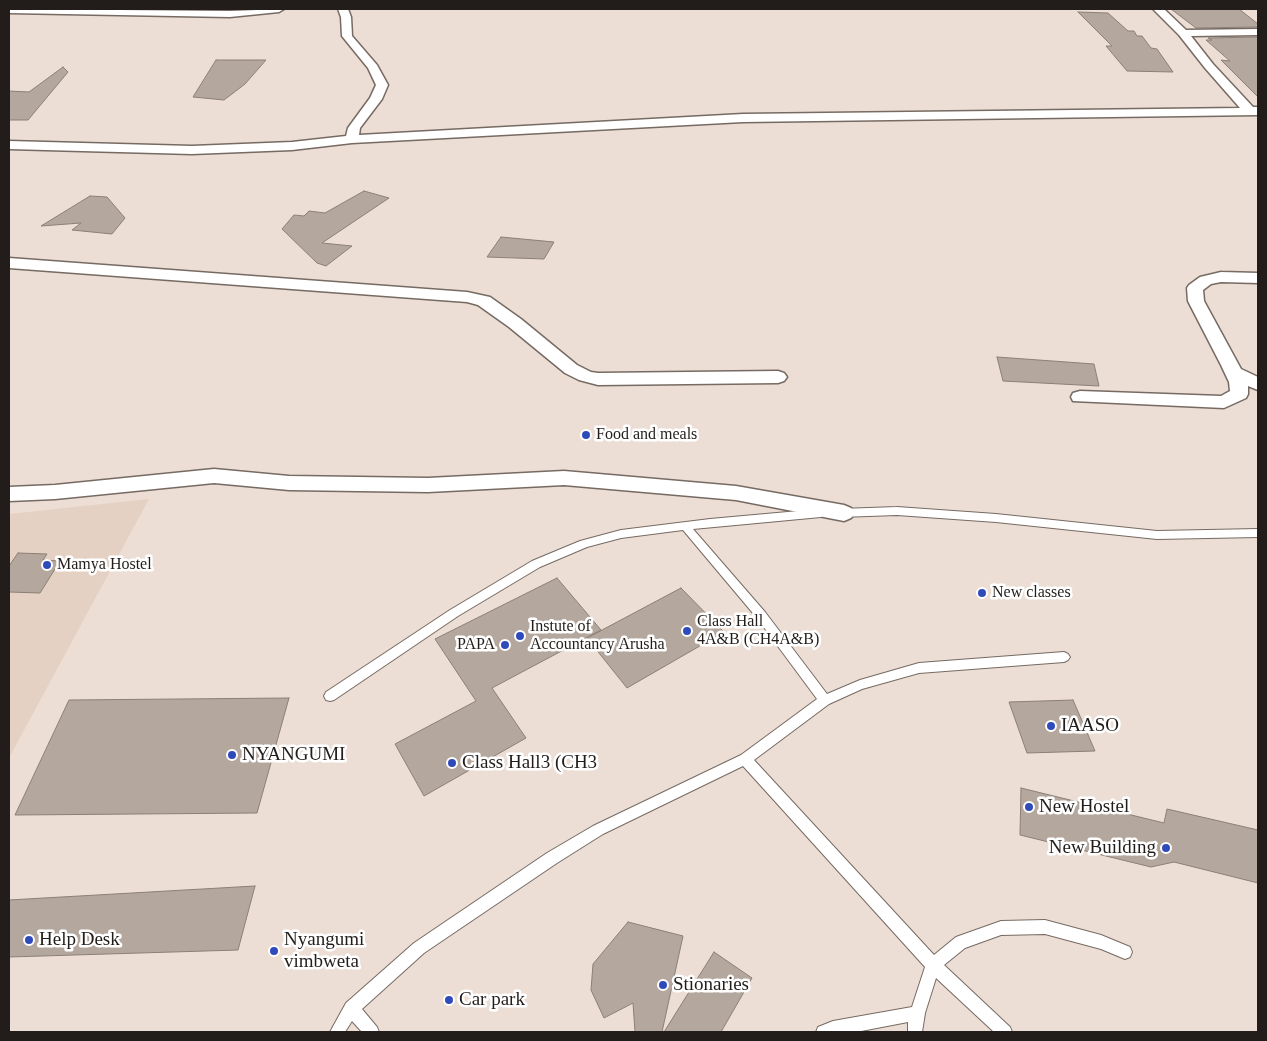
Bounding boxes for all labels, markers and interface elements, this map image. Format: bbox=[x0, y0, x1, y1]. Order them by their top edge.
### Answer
place label: Food and meals bbox=[596, 425, 697, 445]
marker: Food and meals bbox=[580, 429, 592, 441]
place label: Mamya Hostel bbox=[57, 555, 152, 575]
marker: Mamya Hostel bbox=[41, 559, 53, 571]
place label: New classes bbox=[992, 583, 1071, 603]
marker: New classes bbox=[976, 587, 988, 599]
place label: Class Hall 4A&B (CH4A&B) bbox=[697, 612, 819, 650]
place label: Instute of Accountancy Arusha bbox=[530, 617, 665, 655]
marker: Class Hall 4A&B (CH4A&B) bbox=[681, 625, 693, 637]
marker: Instute of Accountancy Arusha bbox=[514, 630, 526, 642]
place label: PAPA bbox=[457, 635, 495, 655]
marker: PAPA bbox=[499, 639, 511, 651]
place label: IAASO bbox=[1061, 715, 1119, 737]
marker: IAASO bbox=[1045, 720, 1057, 732]
place label: NYANGUMI bbox=[242, 744, 345, 766]
marker: NYANGUMI bbox=[226, 749, 238, 761]
place label: Class Hall3 (CH3 bbox=[462, 752, 597, 774]
marker: Class Hall3 (CH3 bbox=[446, 757, 458, 769]
place label: New Hostel bbox=[1039, 796, 1129, 818]
marker: New Hostel bbox=[1023, 801, 1035, 813]
place label: New Building bbox=[1049, 837, 1156, 859]
marker: New Building bbox=[1160, 842, 1172, 854]
place label: Help Desk bbox=[39, 929, 120, 951]
place label: Nyangumi vimbweta bbox=[284, 929, 364, 973]
marker: Help Desk bbox=[23, 934, 35, 946]
marker: Nyangumi vimbweta bbox=[268, 945, 280, 957]
place label: Stionaries bbox=[673, 974, 749, 996]
marker: Stionaries bbox=[657, 979, 669, 991]
place label: Car park bbox=[459, 989, 525, 1011]
marker: Car park bbox=[443, 994, 455, 1006]

